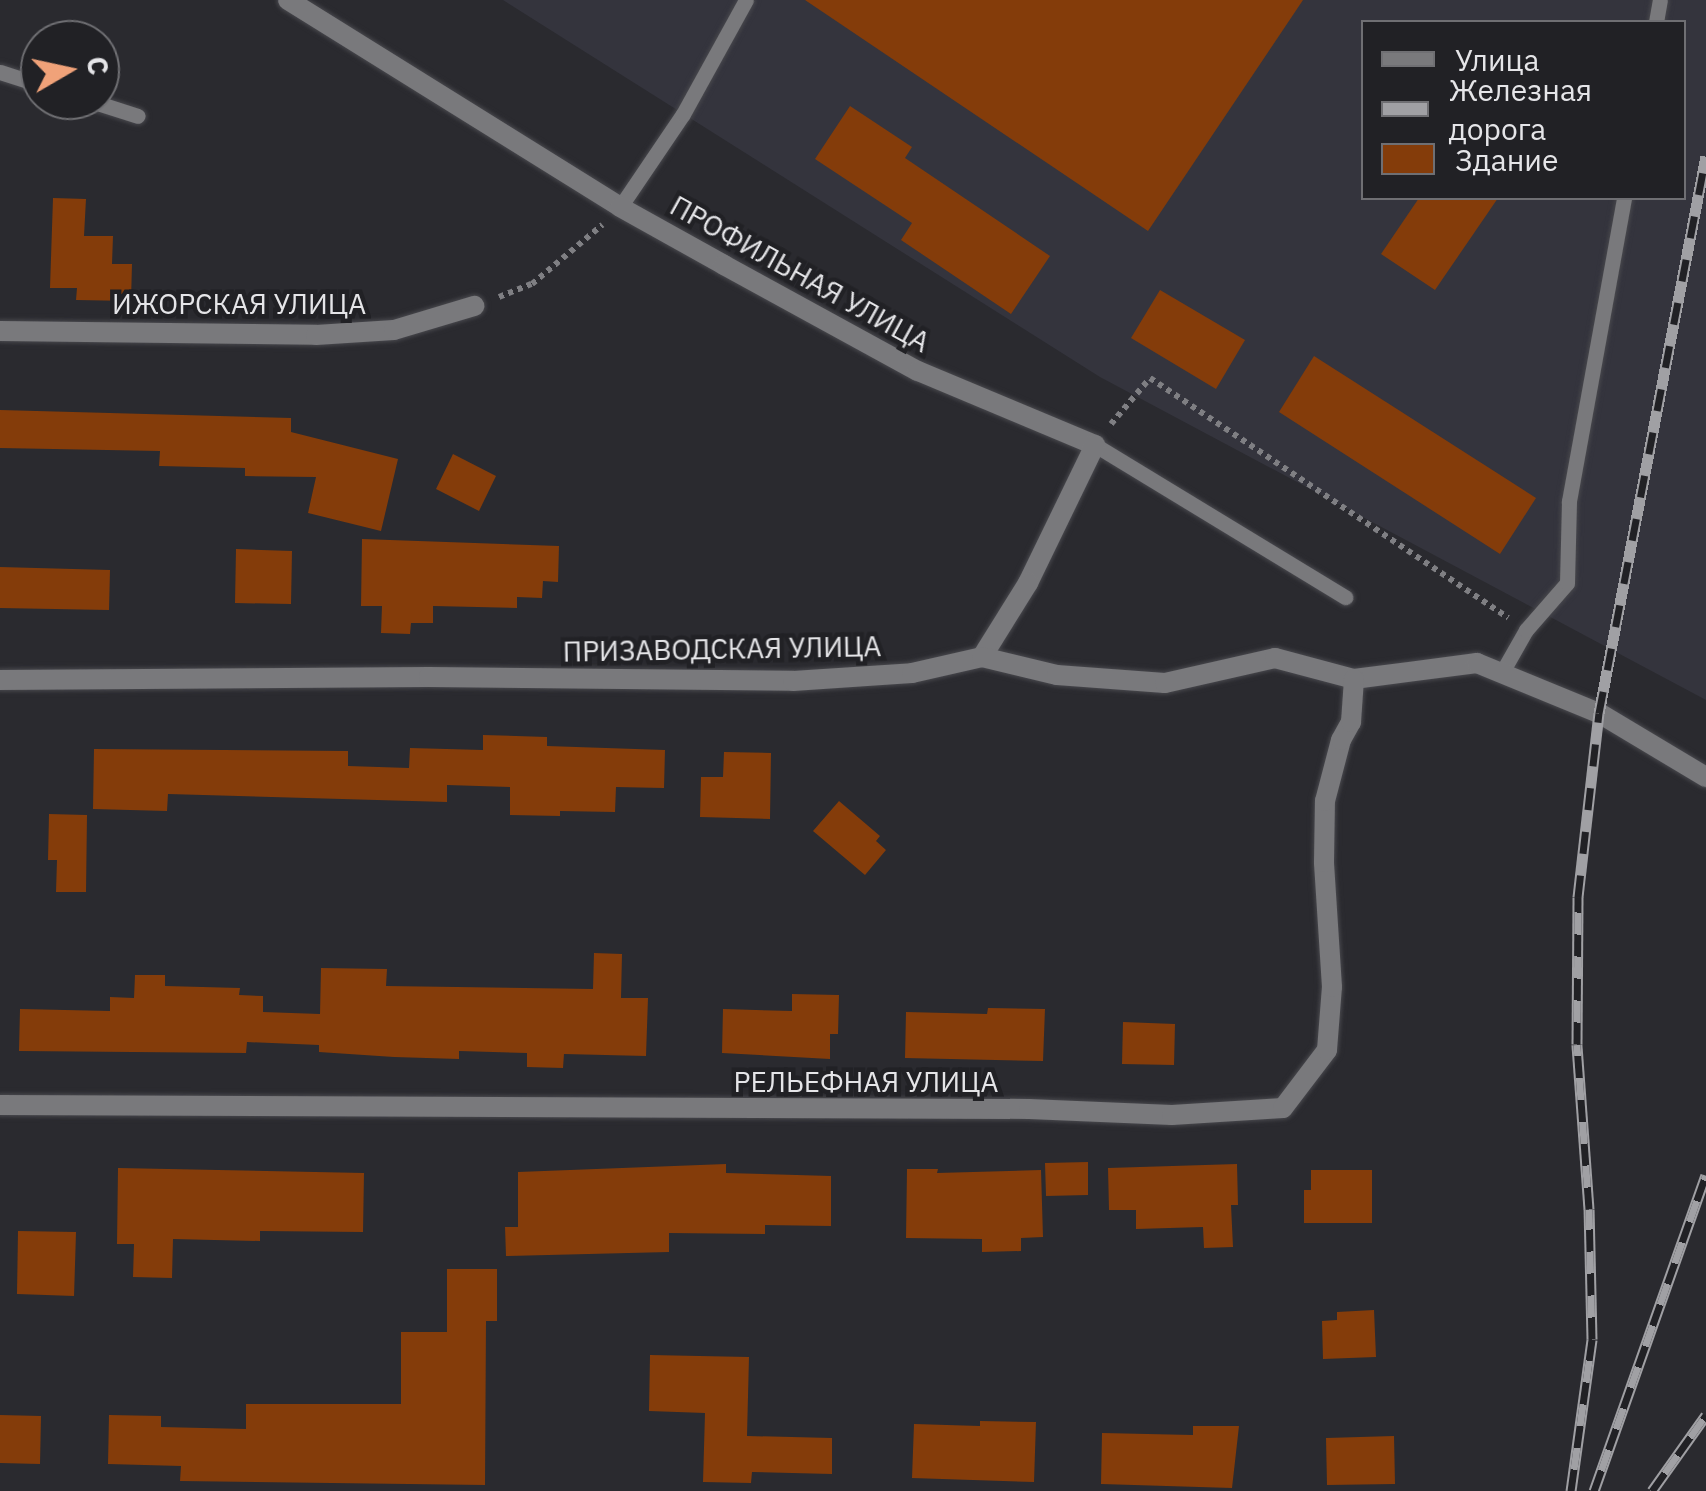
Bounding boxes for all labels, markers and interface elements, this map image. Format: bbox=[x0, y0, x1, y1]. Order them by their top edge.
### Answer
north arrow bbox=[20, 20, 120, 120]
legend bbox=[1361, 20, 1686, 200]
text: Улица bbox=[1455, 40, 1540, 79]
text: С bbox=[78, 54, 118, 77]
text: Железная дорога bbox=[1449, 70, 1592, 148]
text: Здание bbox=[1455, 140, 1558, 179]
street label: ПРОФИЛЬНАЯ УЛИЦА bbox=[664, 189, 936, 359]
street label: ИЖОРСКАЯ УЛИЦА bbox=[112, 287, 366, 321]
street label: ПРИЗАВОДСКАЯ УЛИЦА bbox=[562, 629, 882, 669]
street label: РЕЛЬЕФНАЯ УЛИЦА bbox=[734, 1065, 998, 1099]

